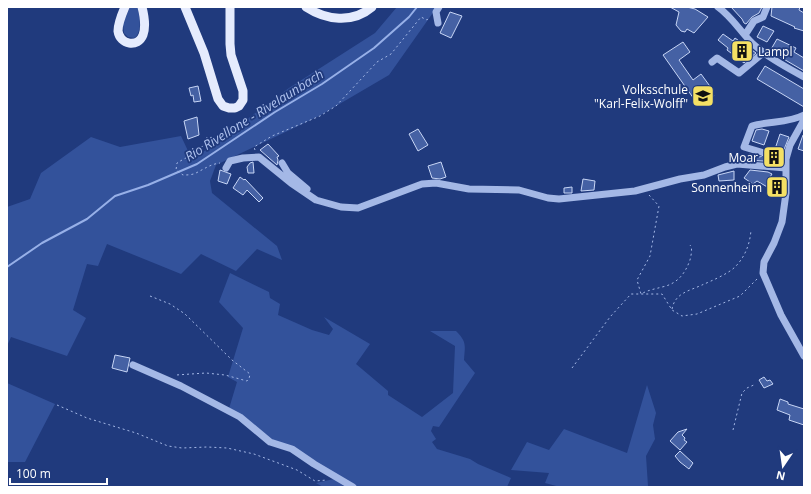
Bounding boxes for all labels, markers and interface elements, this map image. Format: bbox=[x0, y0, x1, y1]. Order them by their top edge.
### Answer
building icon: Lampl bbox=[729, 38, 755, 64]
place label: Lampl bbox=[758, 43, 792, 60]
water label: Rio Rivellone - Rivelaunbach bbox=[181, 65, 327, 165]
place label: Volksschule "Karl-Felix-Wolff" bbox=[594, 81, 688, 112]
school or university icon: Volksschule "Karl-Felix-Wolff" bbox=[690, 83, 716, 109]
building icon: Moar bbox=[761, 144, 787, 170]
place label: Moar bbox=[728, 149, 758, 166]
building icon: Sonnenheim bbox=[764, 174, 790, 200]
place label: Sonnenheim bbox=[691, 179, 762, 196]
north arrow bbox=[763, 446, 803, 486]
scale bar bbox=[10, 460, 107, 486]
text: 100 m bbox=[16, 465, 51, 482]
text: N bbox=[775, 468, 787, 485]

